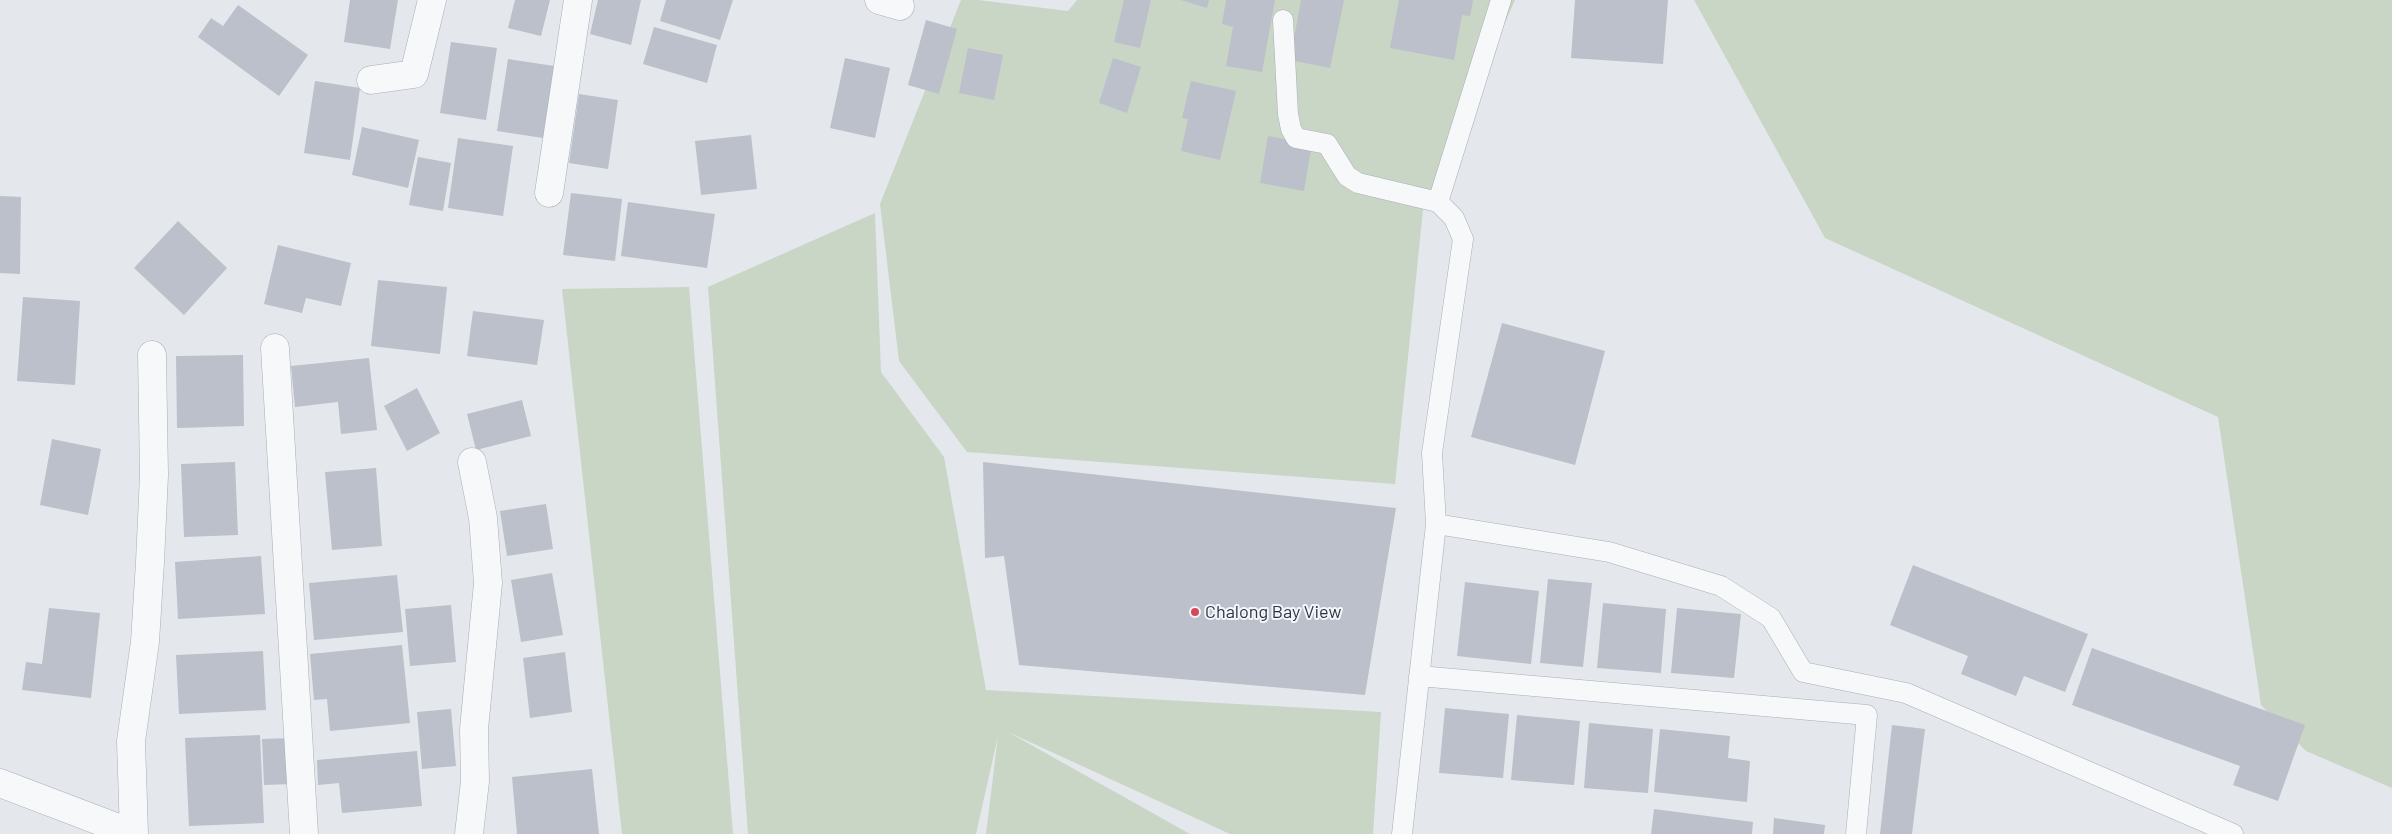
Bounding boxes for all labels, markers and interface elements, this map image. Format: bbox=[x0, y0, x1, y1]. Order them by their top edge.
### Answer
place label: Chalong Bay View bbox=[1205, 601, 1341, 623]
marker: Chalong Bay View bbox=[1189, 606, 1201, 618]

